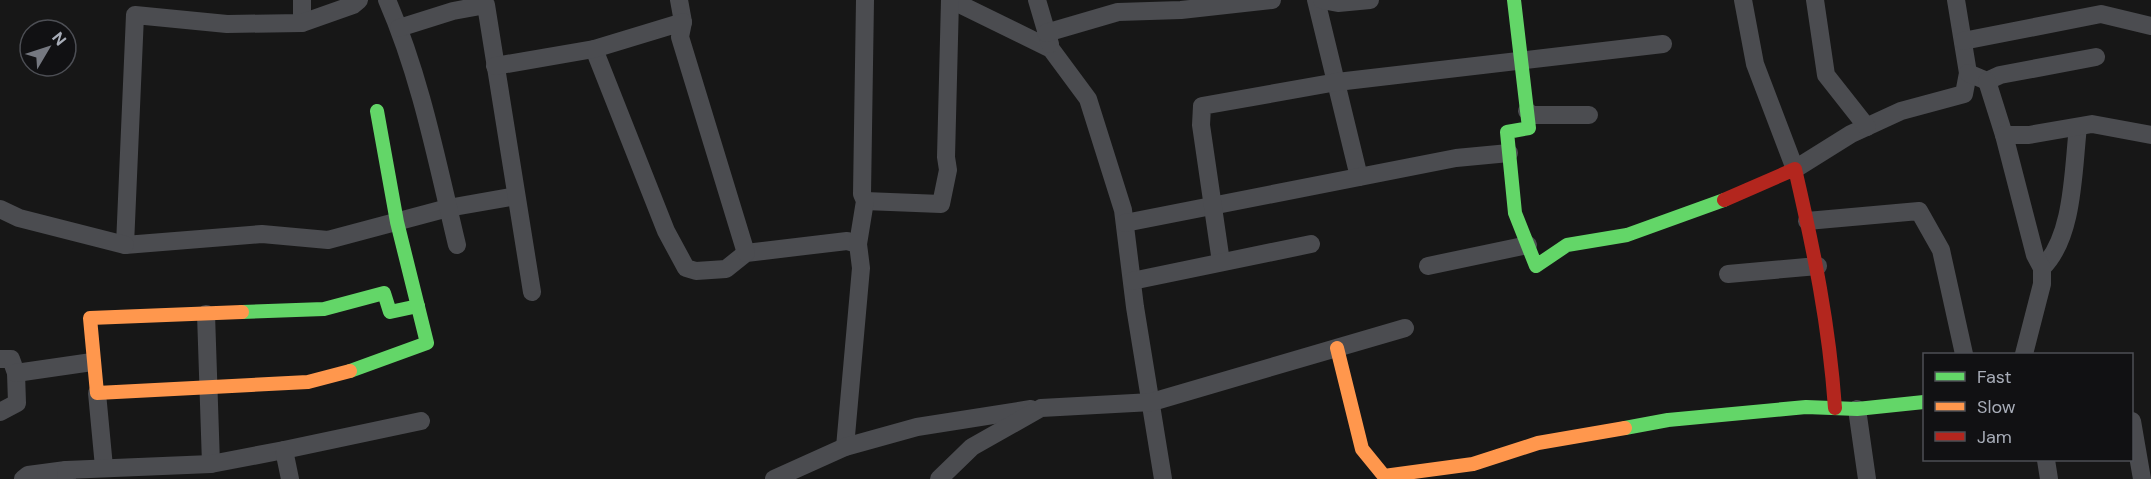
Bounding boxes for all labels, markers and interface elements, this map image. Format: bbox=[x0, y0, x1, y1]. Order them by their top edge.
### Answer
north arrow bbox=[18, 18, 78, 78]
text: N bbox=[47, 28, 71, 50]
legend bbox=[1923, 353, 2133, 461]
text: Fast bbox=[1977, 365, 2012, 389]
text: Slow bbox=[1977, 395, 2016, 419]
text: Jam bbox=[1977, 425, 2012, 449]

